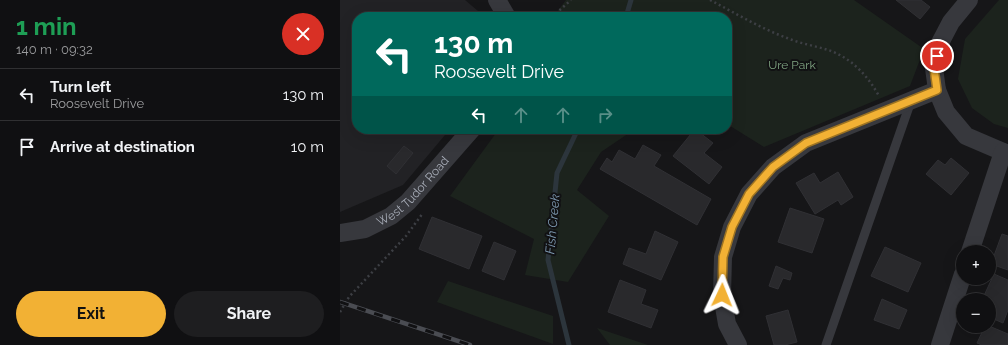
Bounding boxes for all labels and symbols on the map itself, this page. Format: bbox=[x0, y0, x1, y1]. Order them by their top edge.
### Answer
pin bbox=[920, 39, 954, 73]
park label: Ure Park bbox=[768, 58, 816, 72]
street label: West Tudor Road bbox=[374, 154, 452, 229]
water label: Fish Creek bbox=[542, 193, 563, 255]
position arrow bbox=[701, 274, 743, 316]

